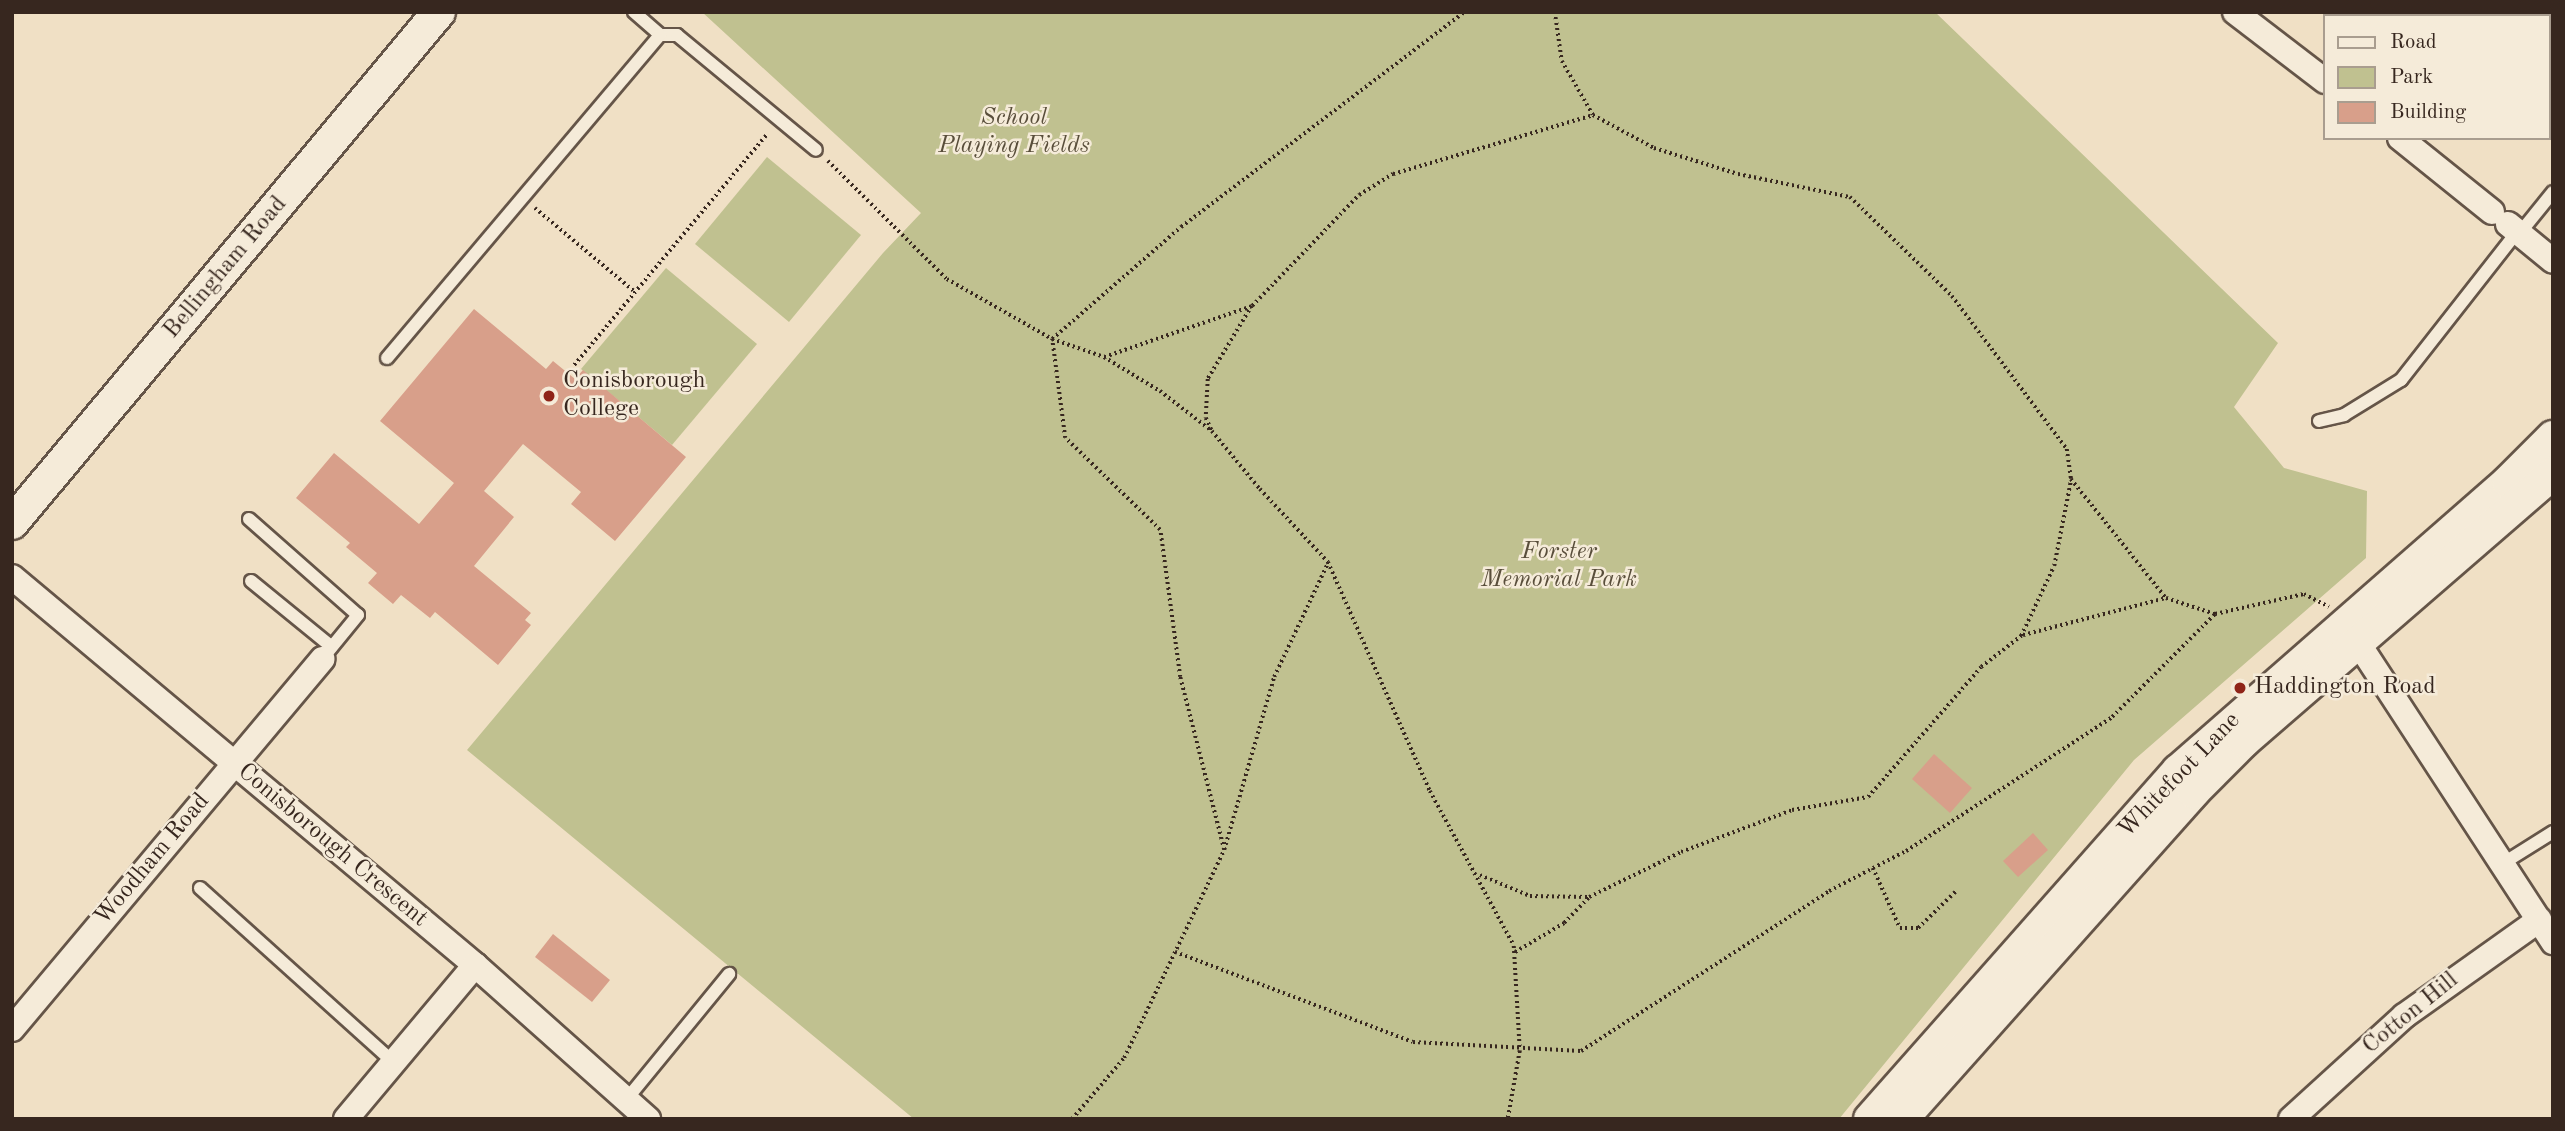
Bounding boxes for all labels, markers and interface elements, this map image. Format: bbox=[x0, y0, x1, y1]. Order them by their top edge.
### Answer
legend bbox=[2324, 14, 2551, 140]
text: Road bbox=[2390, 32, 2437, 53]
text: Park bbox=[2390, 67, 2433, 88]
text: Building bbox=[2390, 102, 2466, 123]
park label: School Playing Fields bbox=[938, 105, 1090, 161]
street label: Bellingham Road bbox=[158, 191, 294, 345]
place label: Conisborough College bbox=[563, 368, 706, 424]
marker: Conisborough College bbox=[541, 388, 557, 404]
park label: Forster Memorial Park bbox=[1481, 539, 1637, 595]
place label: Haddington Road bbox=[2254, 674, 2436, 702]
marker: Haddington Road bbox=[2232, 680, 2248, 696]
street label: Whitefoot Lane bbox=[2113, 707, 2247, 845]
street label: Conisborough Crescent bbox=[231, 758, 433, 934]
street label: Woodham Road bbox=[89, 788, 217, 932]
street label: Cotton Hill bbox=[2357, 967, 2465, 1061]

